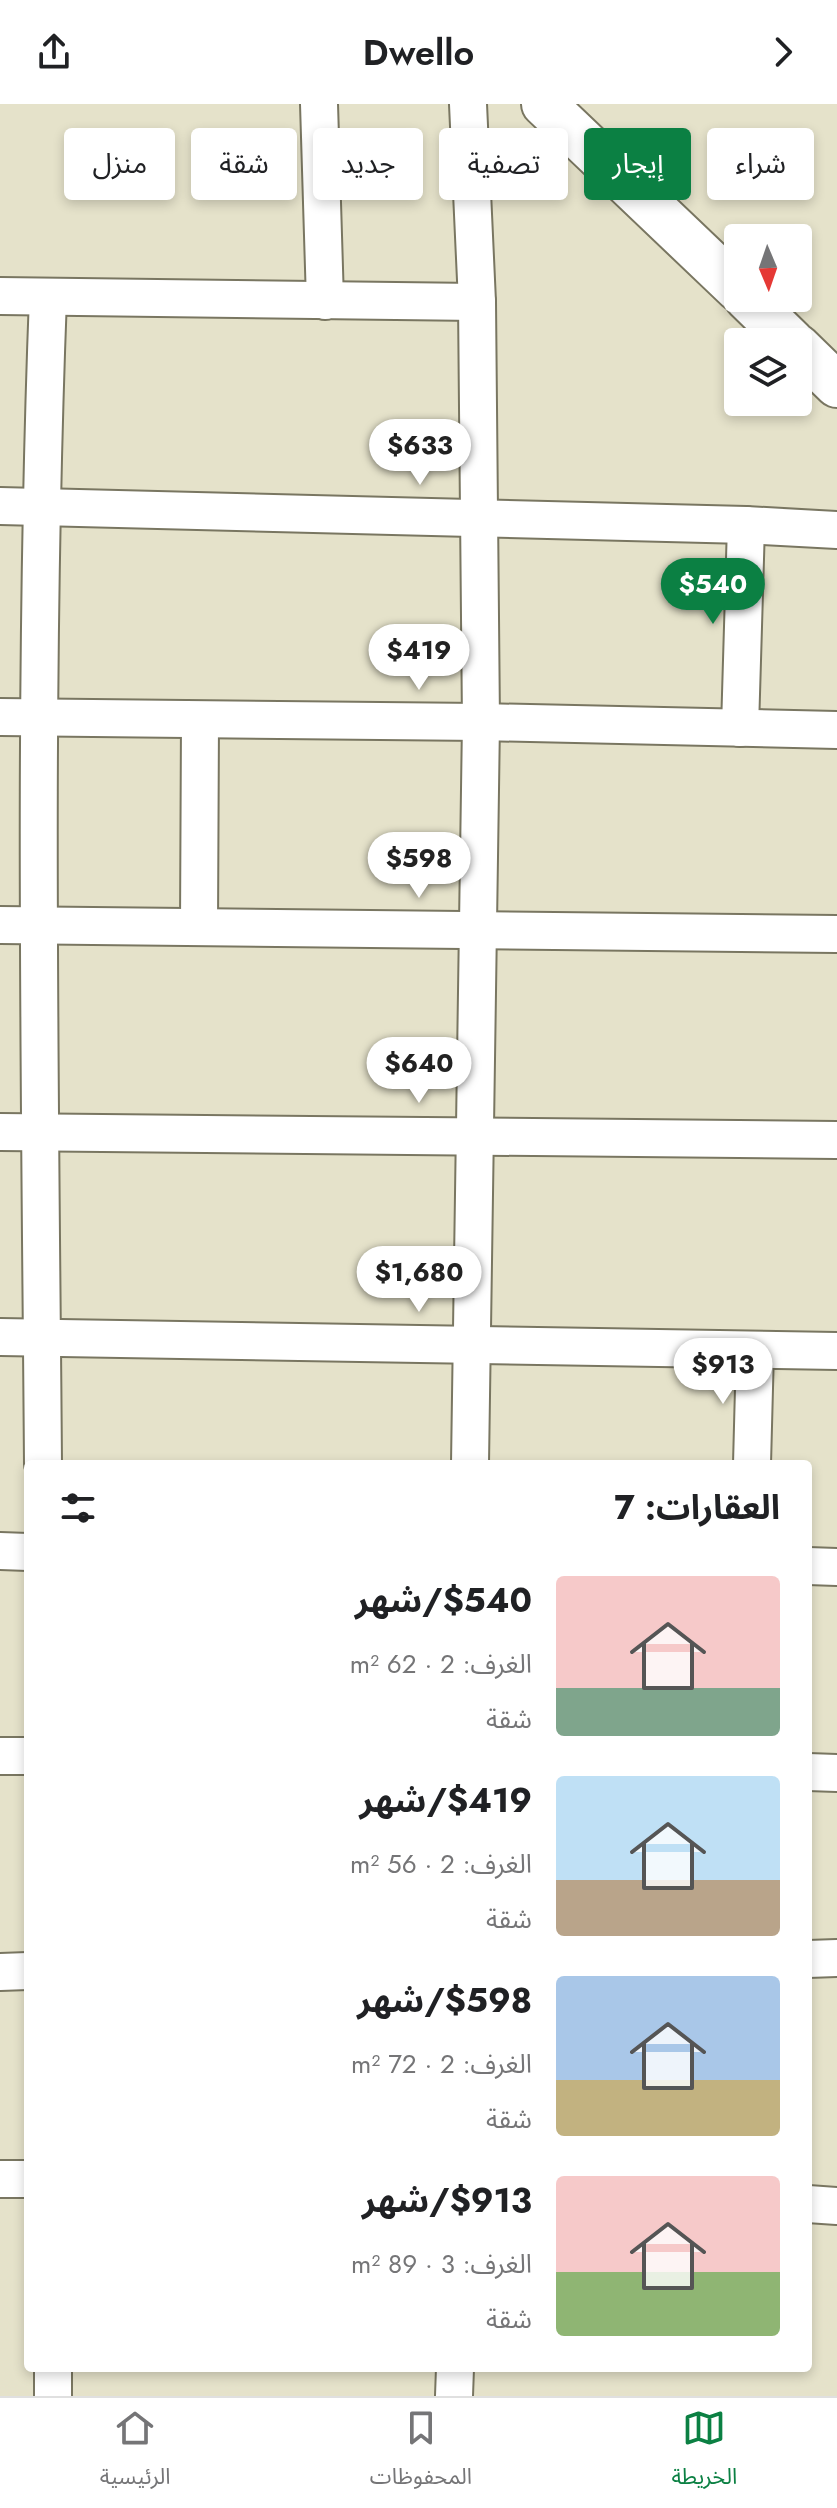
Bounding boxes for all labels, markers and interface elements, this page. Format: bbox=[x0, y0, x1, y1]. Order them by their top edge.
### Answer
text: Dwello bbox=[363, 26, 474, 78]
icon: share bbox=[32, 30, 76, 74]
icon: forward bbox=[761, 30, 805, 74]
chip: منزل bbox=[64, 128, 175, 200]
chip: شقة bbox=[191, 128, 297, 200]
chip: جديد bbox=[313, 128, 423, 200]
chip: تصفية bbox=[439, 128, 568, 200]
chip: إيجار bbox=[584, 128, 691, 200]
chip: شراء bbox=[707, 128, 814, 200]
north arrow bbox=[724, 224, 812, 312]
map controls bbox=[724, 224, 812, 416]
button: layers bbox=[724, 328, 812, 416]
pin: $633 bbox=[373, 419, 467, 487]
text: $633 bbox=[387, 426, 453, 464]
pin: $540 bbox=[666, 558, 760, 626]
text: $540 bbox=[679, 565, 747, 603]
pin: $419 bbox=[372, 624, 466, 692]
text: $419 bbox=[387, 631, 451, 669]
pin: $598 bbox=[372, 832, 466, 900]
text: $598 bbox=[386, 839, 452, 877]
pin: $640 bbox=[372, 1037, 466, 1105]
text: $640 bbox=[385, 1044, 453, 1082]
pin: $1,680 bbox=[354, 1246, 484, 1314]
text: $1,680 bbox=[375, 1253, 463, 1291]
pin: $913 bbox=[676, 1338, 770, 1406]
text: $913 bbox=[692, 1345, 754, 1383]
text: العقارات: 7 bbox=[614, 1483, 780, 1532]
icon: filters bbox=[56, 1486, 100, 1530]
text: $540/شهر bbox=[355, 1576, 532, 1625]
icon: home bbox=[620, 1608, 716, 1704]
text: الغرف: 2 · 62 m² bbox=[350, 1645, 532, 1683]
text: شقة bbox=[486, 1700, 532, 1738]
text: $419/شهر bbox=[359, 1776, 532, 1825]
icon: home bbox=[620, 1808, 716, 1904]
text: الغرف: 2 · 56 m² bbox=[350, 1845, 532, 1883]
text: شقة bbox=[486, 1900, 532, 1938]
text: $598/شهر bbox=[357, 1976, 532, 2025]
icon: home bbox=[620, 2008, 716, 2104]
text: الغرف: 2 · 72 m² bbox=[351, 2045, 532, 2083]
text: شقة bbox=[486, 2100, 532, 2138]
text: $913/شهر bbox=[362, 2176, 532, 2225]
icon: home bbox=[620, 2208, 716, 2304]
text: الغرف: 3 · 89 m² bbox=[351, 2245, 532, 2283]
text: شقة bbox=[486, 2300, 532, 2338]
tab: الرئيسية bbox=[100, 2406, 170, 2500]
tab: المحفوظات bbox=[370, 2406, 472, 2500]
tab: الخريطة bbox=[671, 2406, 737, 2500]

